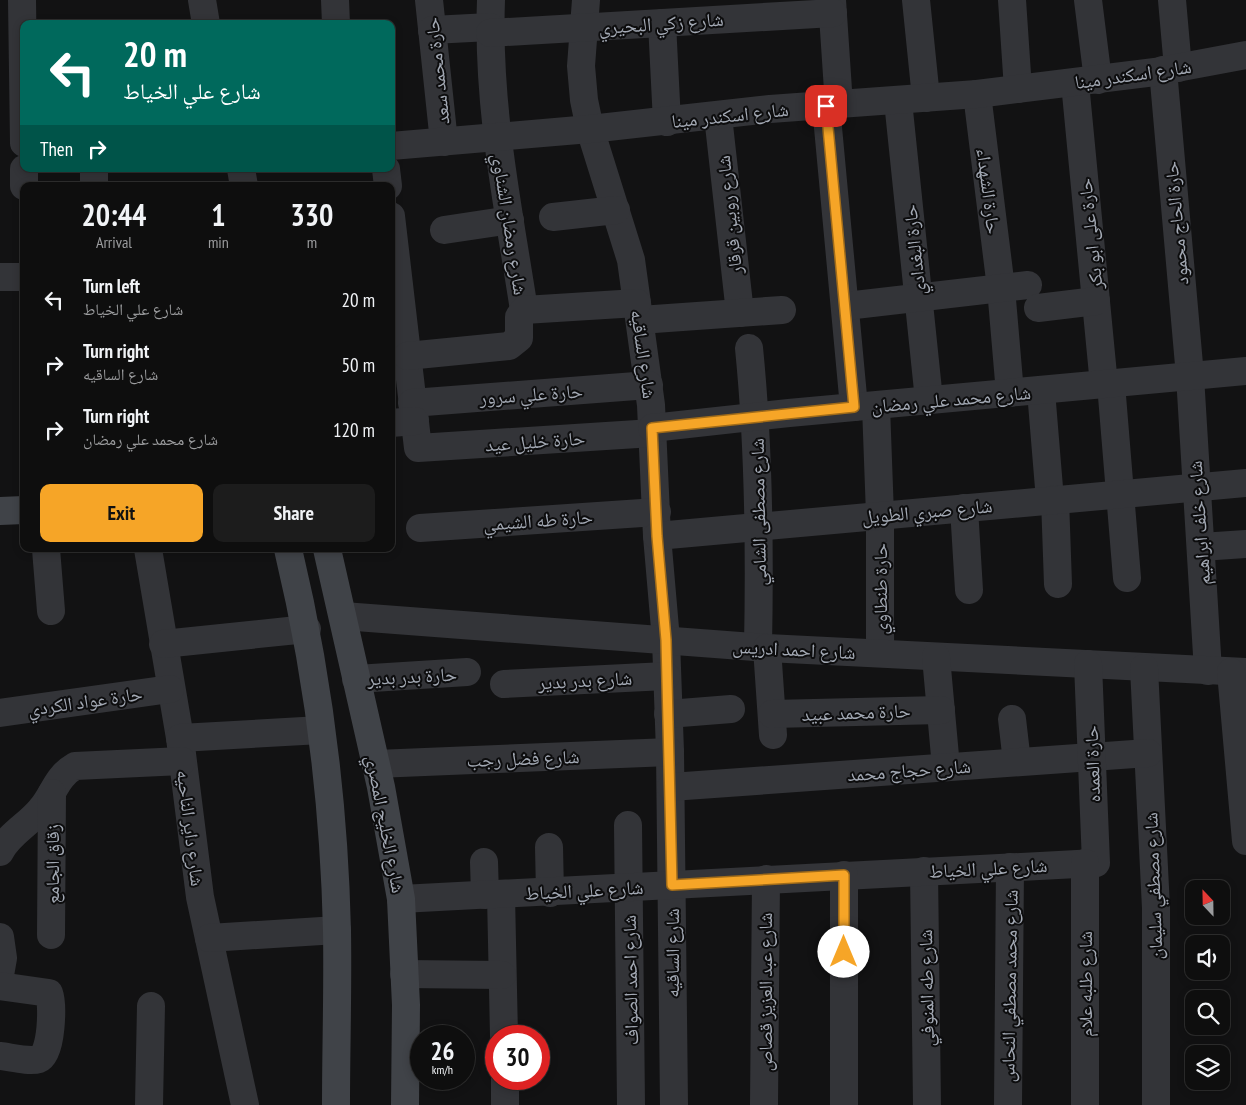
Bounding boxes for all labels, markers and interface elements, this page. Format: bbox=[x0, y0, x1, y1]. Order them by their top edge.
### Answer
street label: شارع زكي البحيري bbox=[598, 7, 725, 43]
street label: حارة محمد سعد bbox=[419, 16, 455, 126]
text: 20 m bbox=[123, 31, 187, 77]
icon: left bbox=[40, 40, 105, 105]
street label: شارع اسكندر مينا bbox=[1073, 54, 1193, 94]
text: شارع علي الخياط bbox=[123, 77, 261, 105]
pin bbox=[805, 85, 847, 127]
icon: arrive bbox=[812, 92, 840, 120]
street label: شارع اسكندر مينا bbox=[670, 97, 790, 133]
icon: right bbox=[83, 135, 111, 163]
text: Then bbox=[40, 137, 73, 161]
street label: حارة الشهداء bbox=[972, 147, 1006, 235]
street label: شارع رمضان الشناوي bbox=[483, 151, 533, 297]
street label: شارع روبين قرقار bbox=[711, 154, 747, 277]
street label: حارة الحاج محمود bbox=[1159, 160, 1193, 286]
street label: حارة على ابو بكر bbox=[1072, 177, 1108, 292]
text: 20:44 bbox=[82, 195, 146, 234]
text: 1 bbox=[211, 195, 226, 234]
text: 330 bbox=[290, 195, 333, 234]
street label: حارة البغدادي bbox=[897, 203, 935, 297]
text: Arrival bbox=[96, 232, 132, 252]
text: min bbox=[208, 232, 229, 252]
text: m bbox=[307, 232, 317, 252]
text: Turn left bbox=[83, 274, 140, 298]
icon: left bbox=[40, 286, 68, 314]
text: 20 m bbox=[342, 288, 375, 312]
text: شارع علي الخياط bbox=[83, 299, 183, 319]
street label: شارع الساقيه bbox=[626, 308, 662, 400]
text: Turn right bbox=[83, 339, 149, 363]
icon: right bbox=[40, 351, 68, 379]
text: 50 m bbox=[342, 353, 375, 377]
text: شارع الساقيه bbox=[83, 364, 158, 384]
street label: حارة علي سرور bbox=[477, 378, 584, 413]
street label: شارع محمد علي رمضان bbox=[870, 380, 1032, 422]
text: Turn right bbox=[83, 404, 149, 428]
icon: right bbox=[40, 416, 68, 444]
text: 120 m bbox=[333, 418, 375, 442]
street label: حارة خليل عيد bbox=[484, 426, 586, 456]
text: شارع محمد علي رمضان bbox=[83, 429, 218, 449]
street label: شارع مصطفى الشامي bbox=[745, 438, 775, 586]
street label: شارع خلف ابراهيم bbox=[1183, 460, 1216, 586]
button: Exit bbox=[40, 484, 203, 542]
button: Share bbox=[213, 484, 375, 542]
street label: شارع صبري الطويل bbox=[861, 493, 994, 532]
street label: حارة طه الشيمي bbox=[482, 504, 594, 540]
street label: حارة طنطاوي bbox=[868, 543, 896, 635]
street label: شارع احمد ادريس bbox=[732, 634, 856, 664]
street label: حارة بدر بدير bbox=[365, 662, 458, 690]
street label: شارع بدر بدير bbox=[536, 666, 633, 695]
street label: حارة عواد الكردي bbox=[26, 681, 144, 725]
street label: حارة محمد عبيد bbox=[801, 698, 911, 726]
street label: حارة العمده bbox=[1079, 725, 1105, 803]
street label: شارع فضل رجب bbox=[466, 744, 580, 772]
street label: شارع الخليج المصري bbox=[357, 753, 411, 896]
street label: شارع حجاج محمد bbox=[846, 754, 972, 786]
street label: شارع داير الناحيه bbox=[172, 768, 210, 888]
street label: شارع مصطفي سليمان bbox=[1138, 812, 1171, 960]
street label: زقاق الجامع bbox=[40, 824, 65, 904]
street label: شارع علي الخياط bbox=[928, 853, 1048, 887]
street label: شارع علي الخياط bbox=[524, 875, 644, 909]
north arrow bbox=[1185, 880, 1230, 925]
map controls bbox=[1185, 880, 1230, 1090]
street label: شارع محمد مصطفي النحاس bbox=[995, 889, 1027, 1083]
street label: شارع الساقيه bbox=[660, 908, 684, 998]
street label: شارع عبد العزيز قصاص bbox=[753, 912, 777, 1072]
street label: شارع احمد الصواف bbox=[617, 915, 643, 1045]
position arrow bbox=[817, 925, 869, 977]
street label: شارع طه المنوفي bbox=[913, 929, 943, 1047]
street label: شارع طلبه علام bbox=[1073, 931, 1099, 1037]
button: sound bbox=[1185, 935, 1230, 980]
button: search bbox=[1185, 990, 1230, 1035]
speed limit sign: 30 bbox=[485, 1025, 550, 1090]
text: 26 bbox=[431, 1035, 454, 1067]
button: layers bbox=[1185, 1045, 1230, 1090]
text: km/h bbox=[432, 1062, 453, 1077]

